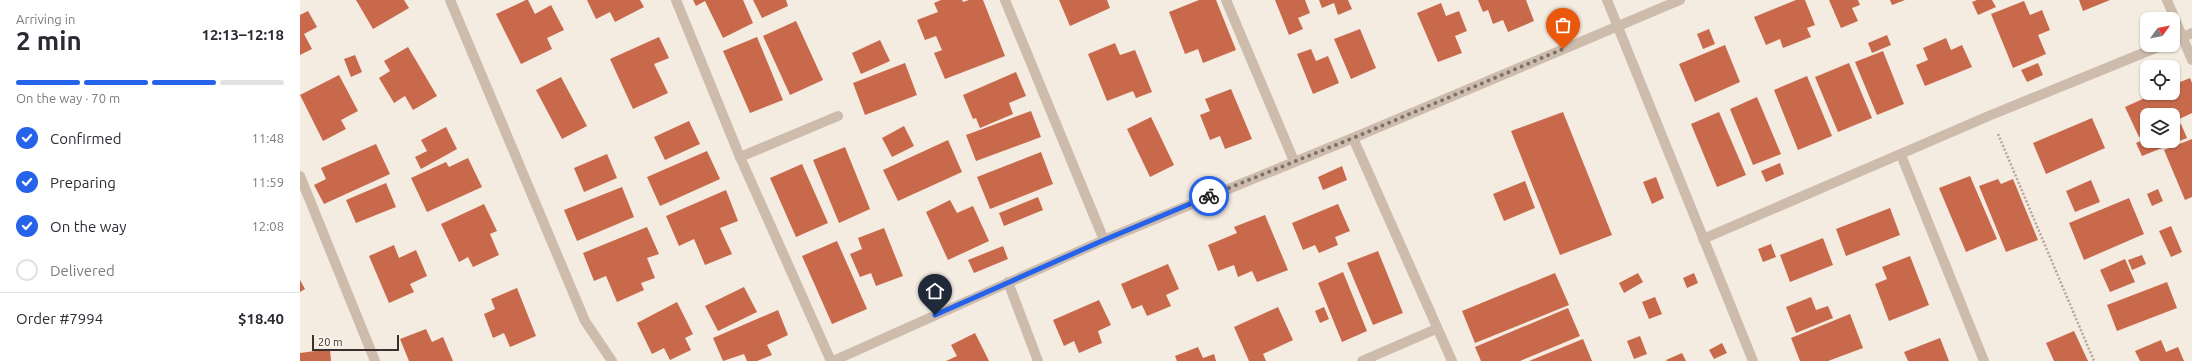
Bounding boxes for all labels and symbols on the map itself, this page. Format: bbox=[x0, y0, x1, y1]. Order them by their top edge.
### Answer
pin bbox=[1546, 8, 1580, 49]
north arrow bbox=[2140, 12, 2180, 52]
courier bbox=[1189, 176, 1229, 216]
pin bbox=[918, 274, 952, 315]
scale bar bbox=[312, 333, 399, 352]

